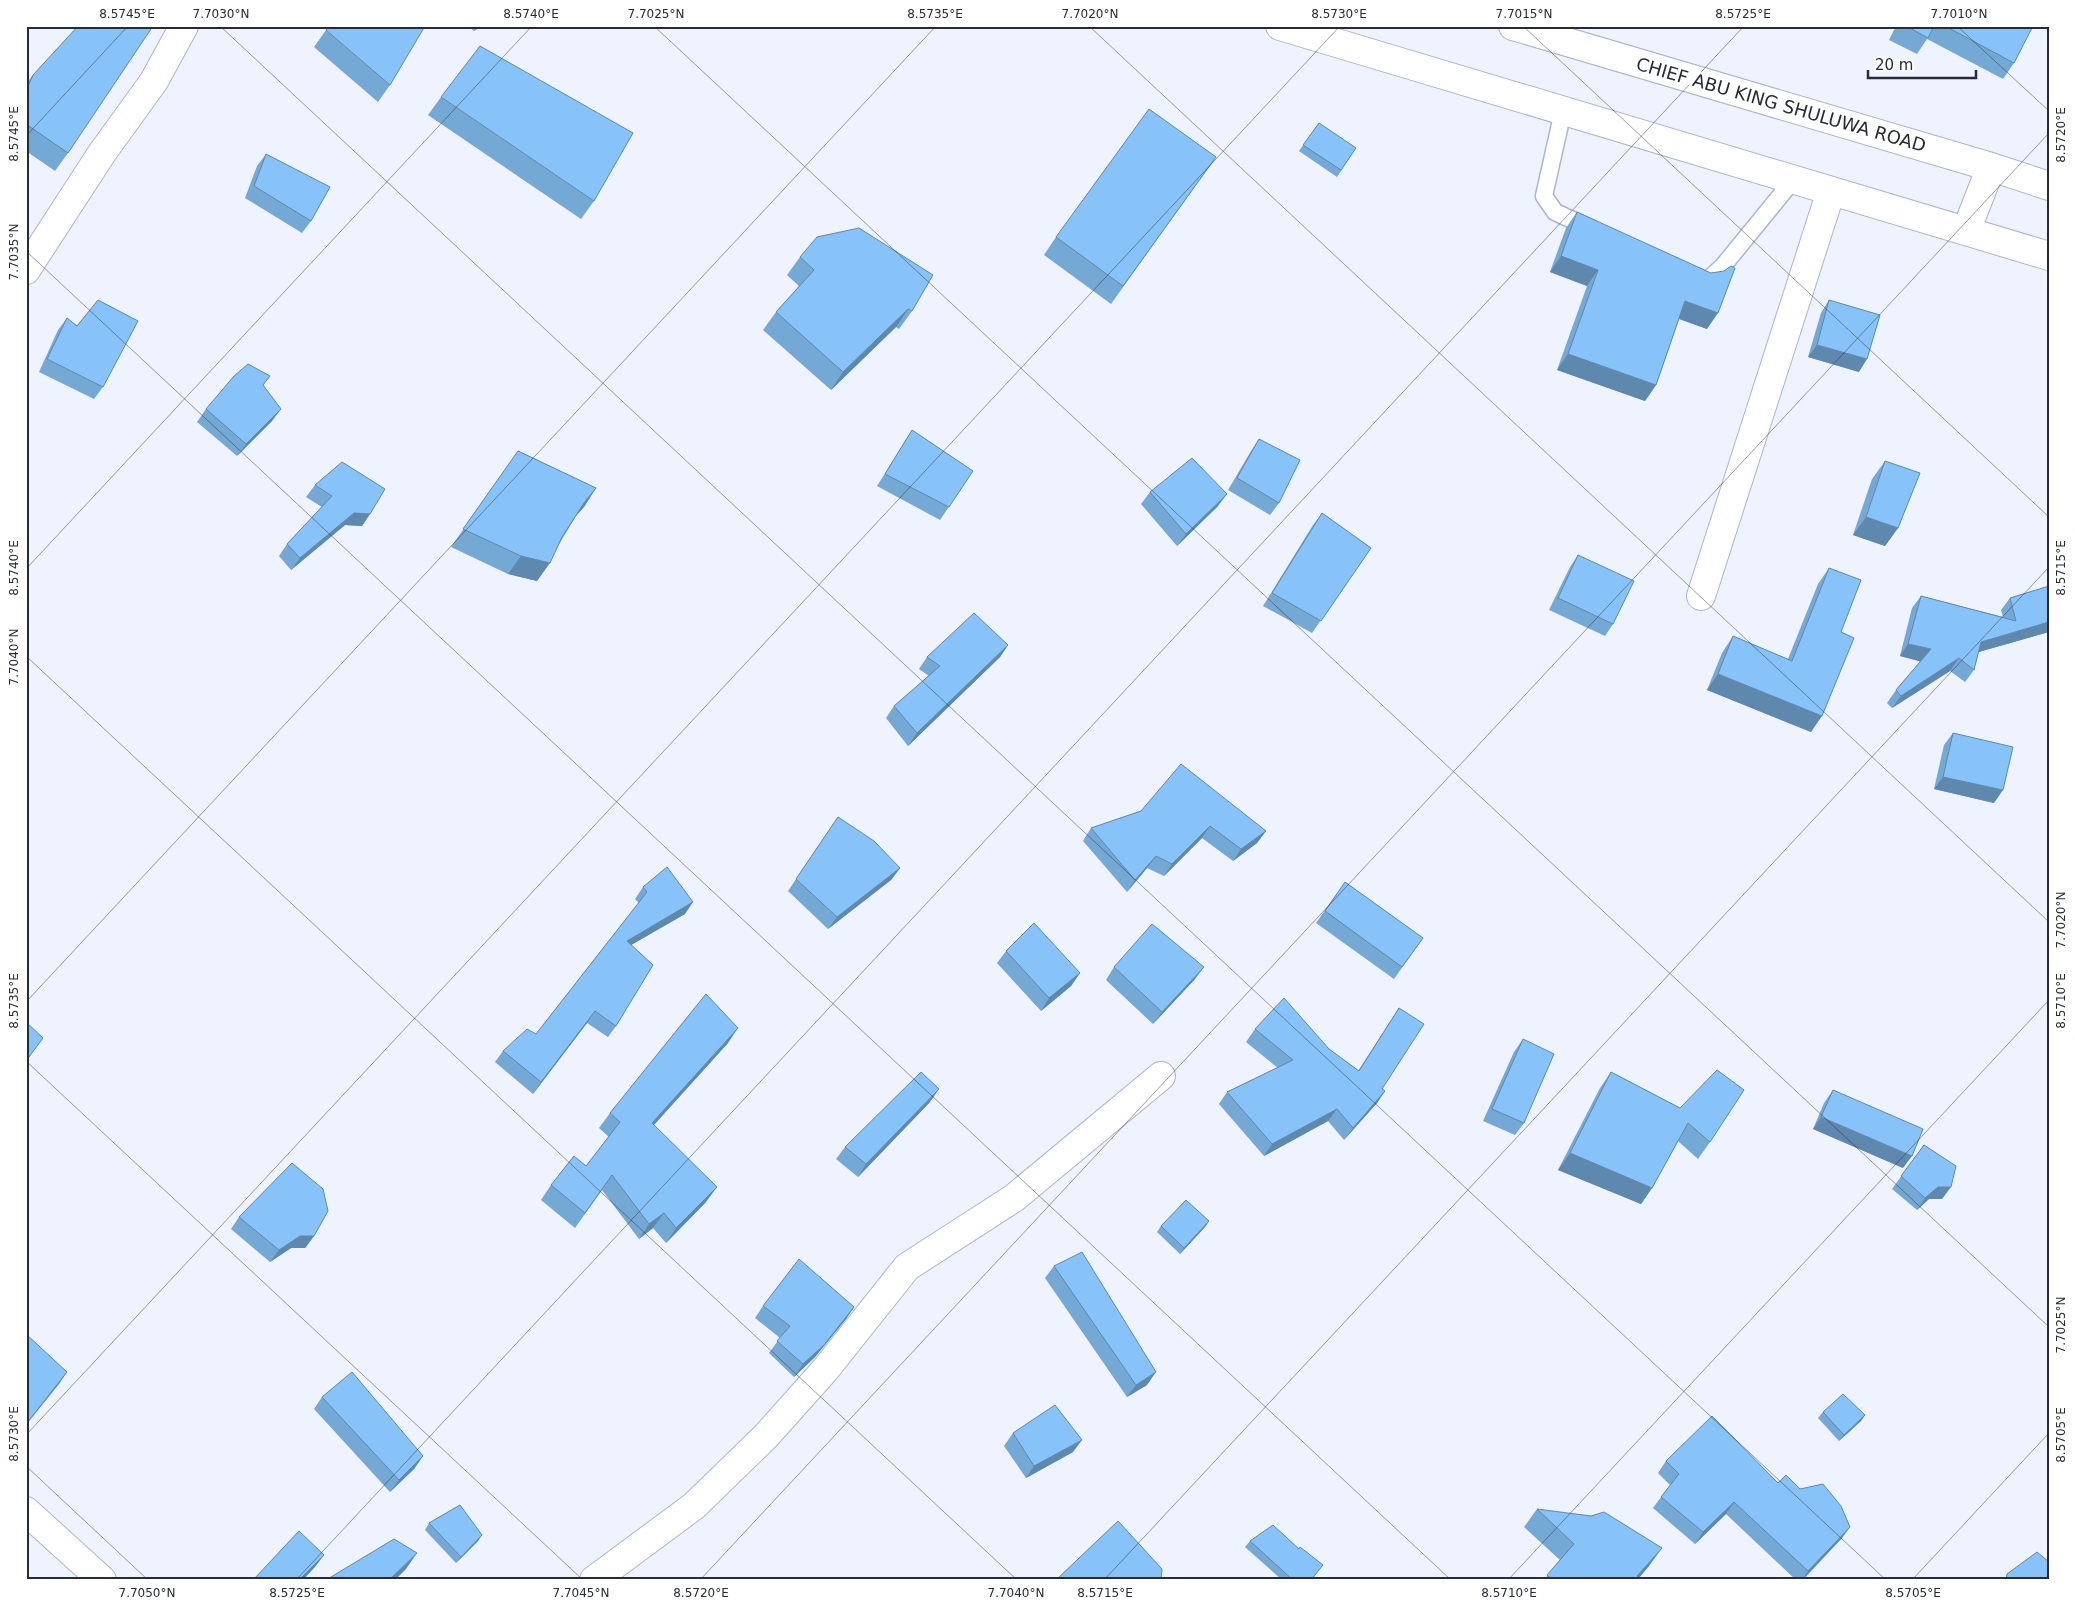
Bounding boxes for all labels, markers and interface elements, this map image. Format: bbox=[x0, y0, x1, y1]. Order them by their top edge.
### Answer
text: 8.5745°E bbox=[99, 7, 155, 21]
text: 7.7030°N bbox=[193, 7, 249, 21]
text: 8.5740°E bbox=[503, 7, 559, 21]
text: 7.7025°N bbox=[628, 7, 684, 21]
text: 8.5735°E bbox=[907, 7, 963, 21]
text: 7.7020°N bbox=[1062, 7, 1118, 21]
text: 8.5730°E bbox=[1311, 7, 1367, 21]
text: 7.7015°N bbox=[1496, 7, 1552, 21]
text: 8.5725°E bbox=[1715, 7, 1771, 21]
text: 7.7010°N bbox=[1931, 7, 1987, 21]
scale bar bbox=[1868, 48, 1975, 80]
street label: CHIEF ABU KING SHULUWA ROAD bbox=[1634, 53, 1928, 156]
text: 20 m bbox=[1875, 56, 1913, 74]
text: 8.5745°E bbox=[7, 106, 21, 162]
text: 8.5720°E bbox=[2054, 107, 2068, 163]
text: 7.7035°N bbox=[7, 224, 21, 280]
text: 8.5740°E bbox=[7, 540, 21, 596]
text: 8.5715°E bbox=[2054, 540, 2068, 596]
text: 7.7040°N bbox=[7, 629, 21, 685]
text: 7.7020°N bbox=[2054, 892, 2068, 948]
text: 8.5735°E bbox=[7, 973, 21, 1029]
text: 8.5710°E bbox=[2054, 973, 2068, 1029]
text: 7.7025°N bbox=[2054, 1297, 2068, 1353]
text: 8.5730°E bbox=[7, 1406, 21, 1462]
text: 8.5705°E bbox=[2054, 1407, 2068, 1463]
text: 7.7050°N bbox=[119, 1586, 175, 1600]
text: 8.5725°E bbox=[269, 1586, 325, 1600]
text: 7.7045°N bbox=[553, 1586, 609, 1600]
text: 8.5720°E bbox=[673, 1586, 729, 1600]
text: 7.7040°N bbox=[988, 1586, 1044, 1600]
text: 8.5715°E bbox=[1077, 1586, 1133, 1600]
text: 8.5710°E bbox=[1481, 1586, 1537, 1600]
text: 8.5705°E bbox=[1885, 1586, 1941, 1600]

